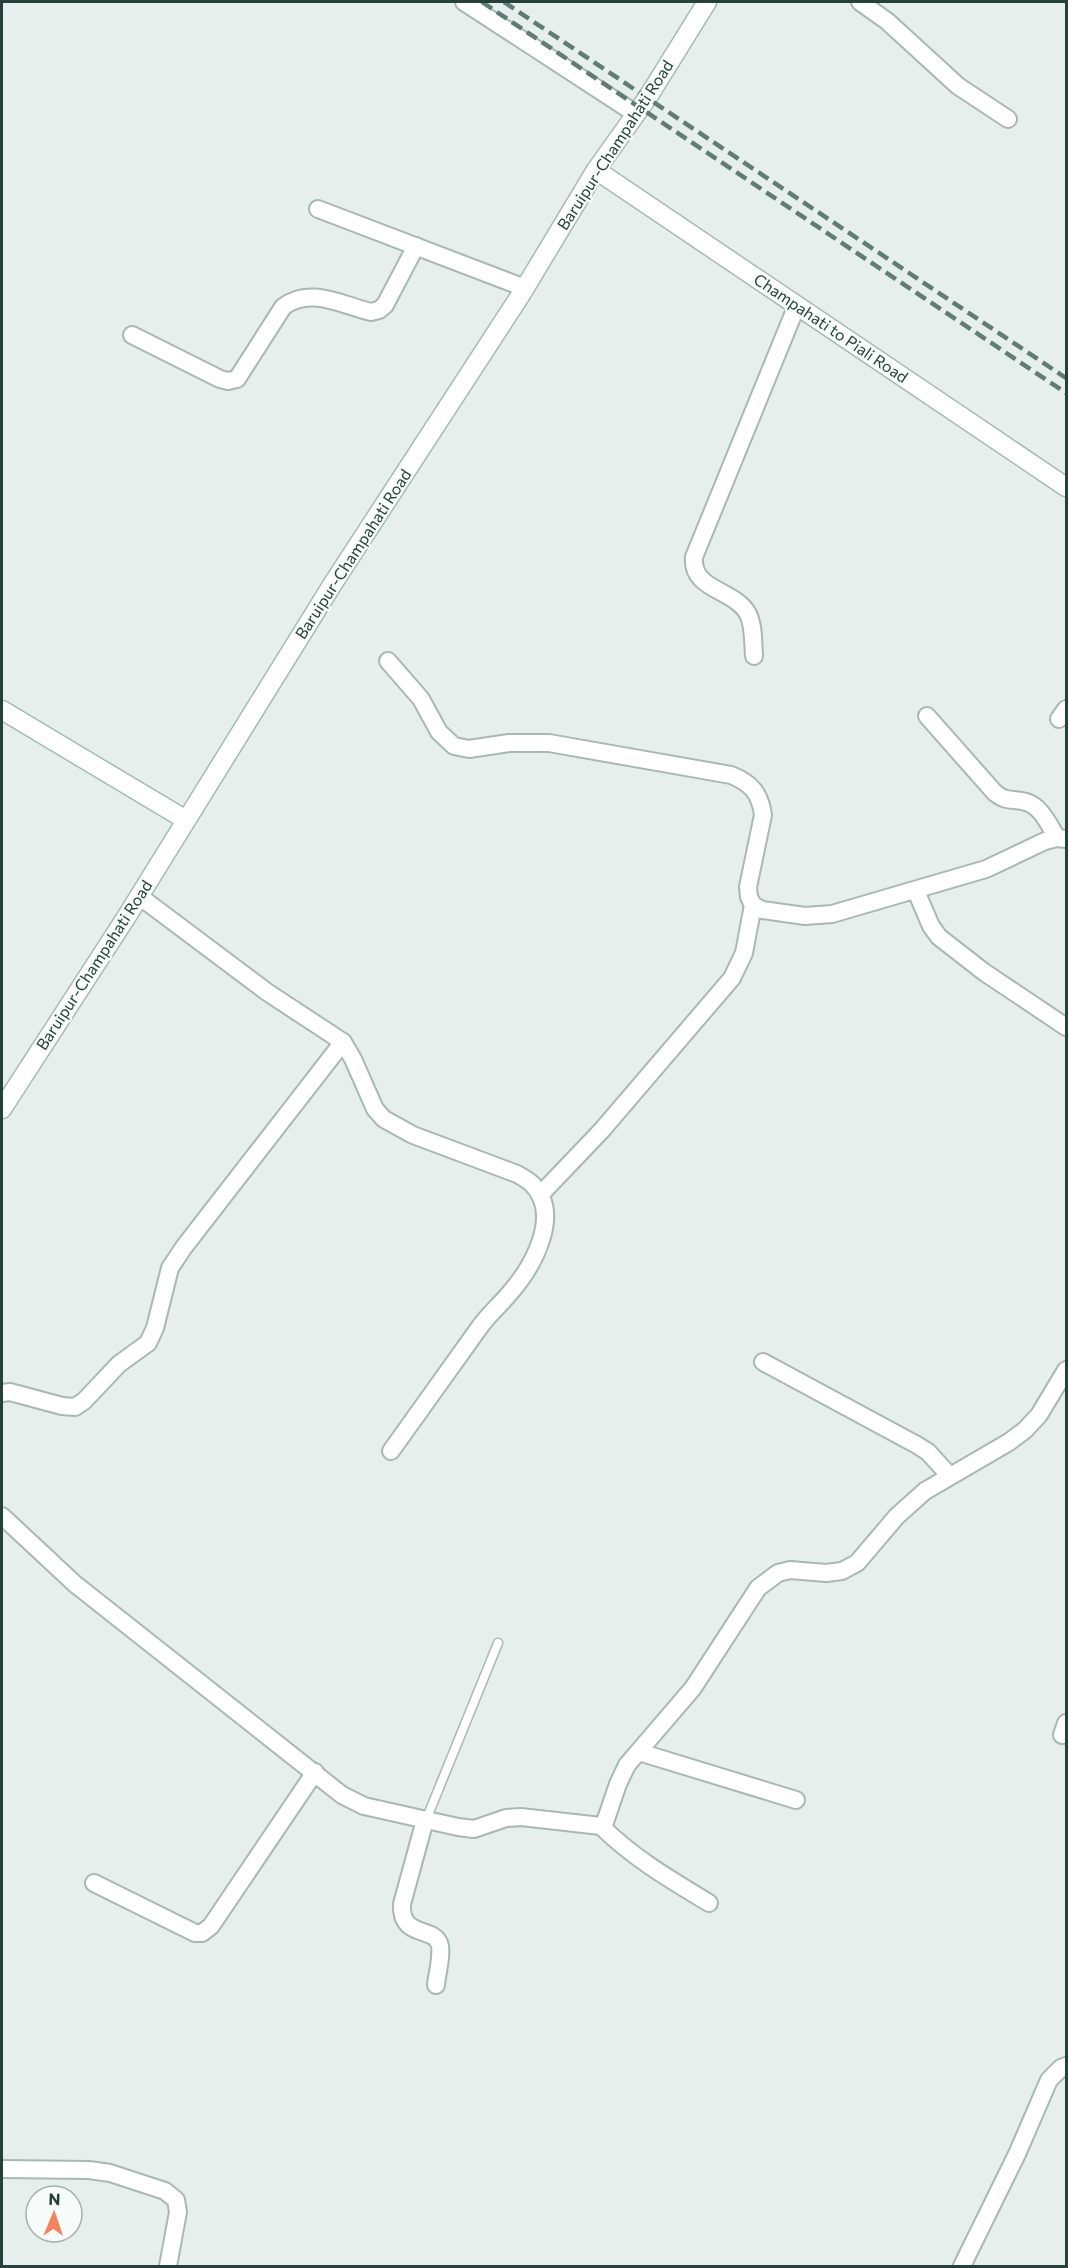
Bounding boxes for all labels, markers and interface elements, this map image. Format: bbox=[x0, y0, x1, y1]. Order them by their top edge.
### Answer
street label: Baruipur-Champahati Road bbox=[553, 56, 677, 233]
street label: Champahati to Piali Road bbox=[751, 269, 912, 386]
street label: Baruipur-Champahati Road bbox=[291, 465, 415, 642]
street label: Baruipur-Champahati Road bbox=[32, 876, 156, 1053]
north arrow bbox=[24, 2184, 84, 2244]
text: N bbox=[48, 2189, 61, 2208]

